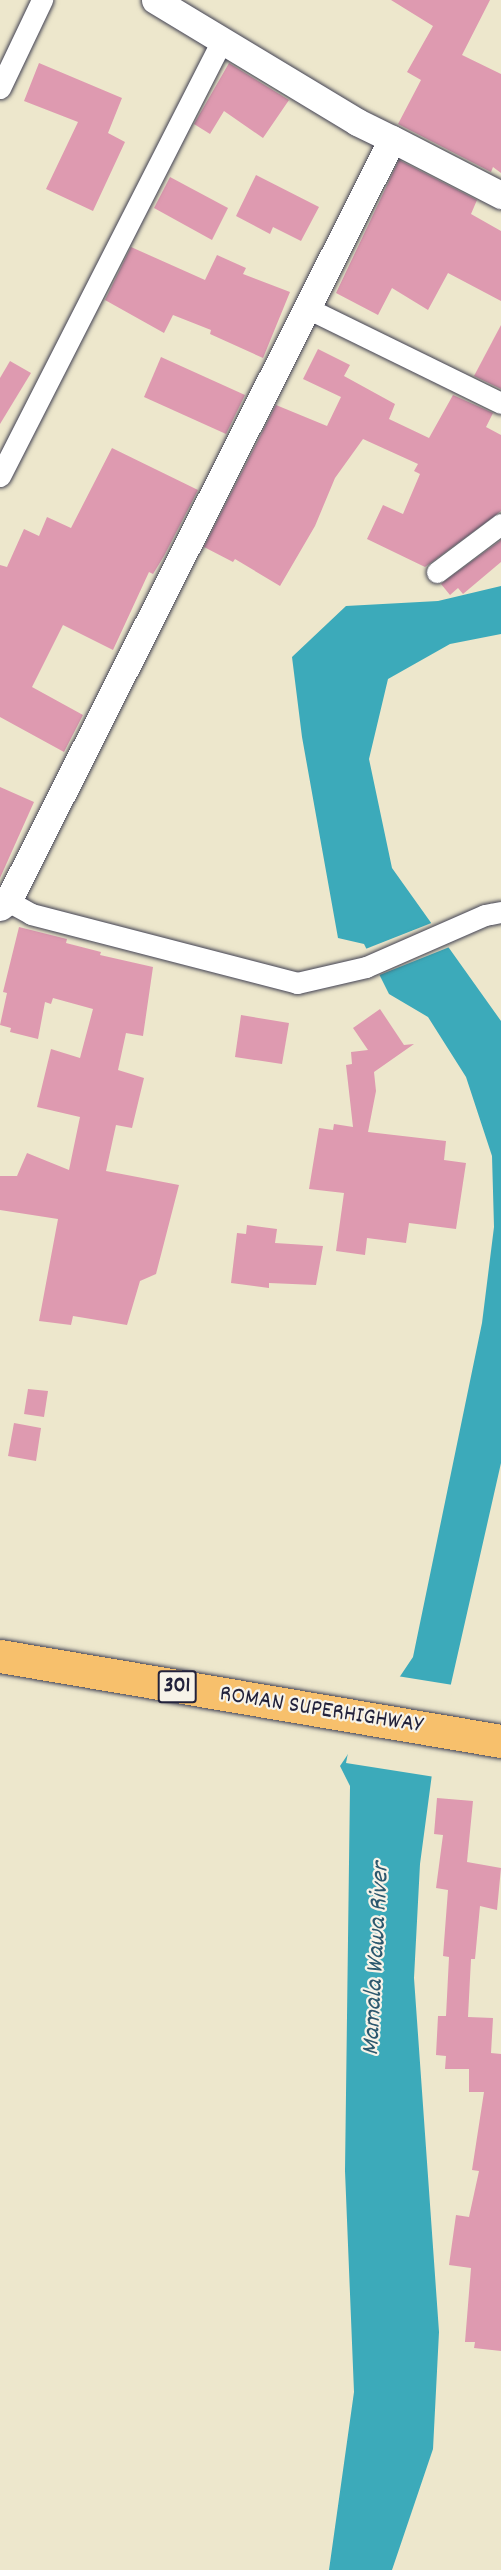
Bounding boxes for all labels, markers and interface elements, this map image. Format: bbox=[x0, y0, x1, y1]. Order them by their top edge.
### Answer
road number: 301 bbox=[158, 1668, 196, 1706]
street label: ROMAN SUPERHIGHWAY bbox=[217, 1681, 425, 1741]
water label: Mamala Wawa River bbox=[356, 1862, 398, 2056]

